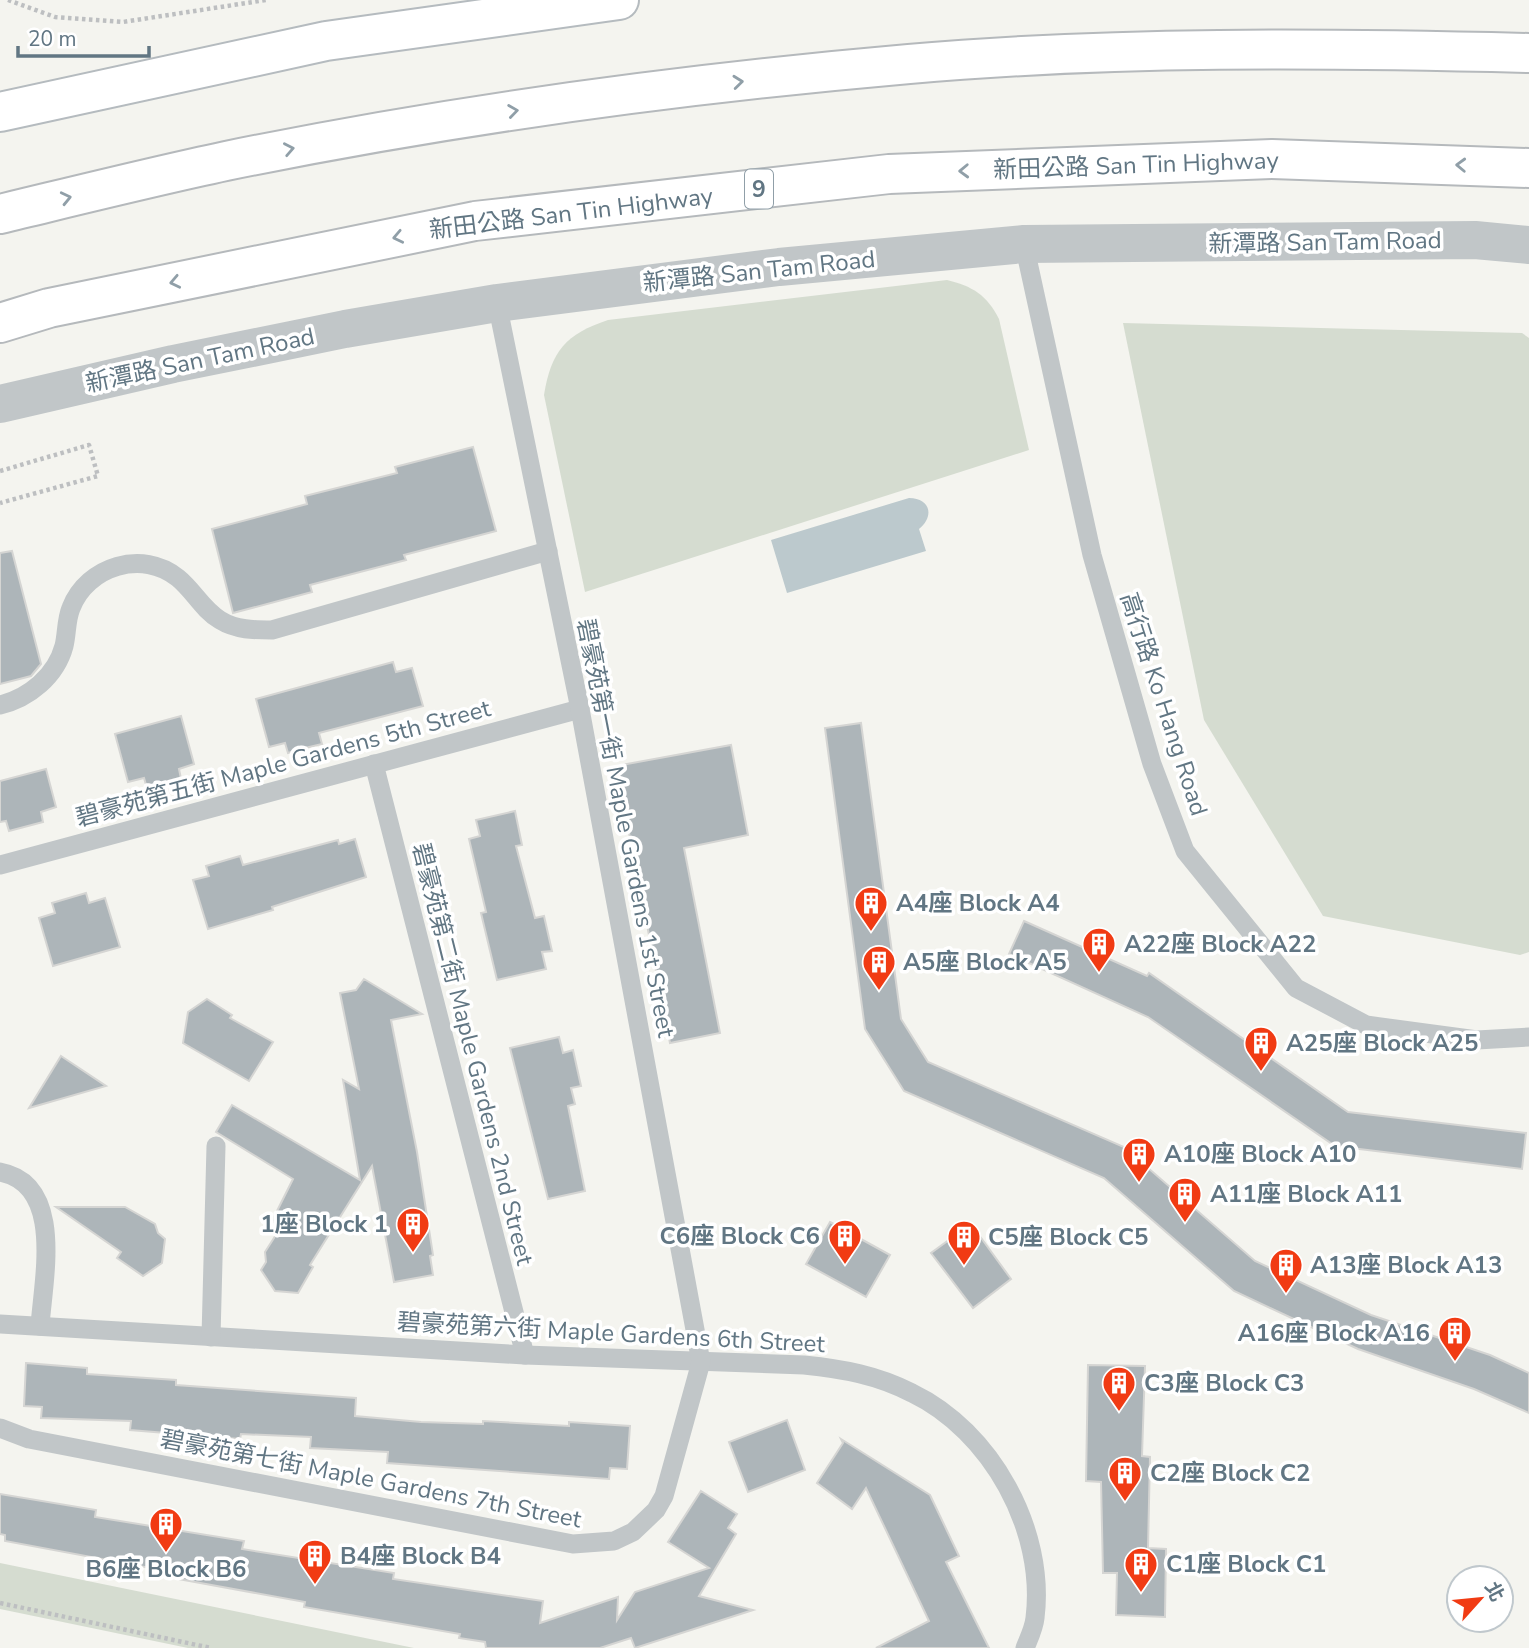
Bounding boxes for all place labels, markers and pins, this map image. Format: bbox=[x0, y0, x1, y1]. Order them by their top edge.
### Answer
building icon: A4座 Block A4 bbox=[852, 884, 890, 933]
place label: A4座 Block A4 bbox=[896, 887, 1060, 919]
building icon: A22座 Block A22 bbox=[1080, 925, 1118, 974]
place label: A22座 Block A22 bbox=[1124, 928, 1316, 960]
building icon: A5座 Block A5 bbox=[860, 943, 898, 992]
place label: A5座 Block A5 bbox=[903, 946, 1067, 978]
building icon: A25座 Block A25 bbox=[1242, 1024, 1280, 1073]
place label: A25座 Block A25 bbox=[1286, 1027, 1478, 1059]
building icon: A10座 Block A10 bbox=[1120, 1135, 1158, 1184]
place label: A10座 Block A10 bbox=[1164, 1138, 1356, 1170]
building icon: A11座 Block A11 bbox=[1166, 1175, 1204, 1224]
place label: A11座 Block A11 bbox=[1210, 1178, 1402, 1210]
building icon: 1座 Block 1 bbox=[394, 1205, 432, 1254]
place label: 1座 Block 1 bbox=[260, 1208, 388, 1240]
building icon: C6座 Block C6 bbox=[826, 1217, 864, 1266]
building icon: C5座 Block C5 bbox=[945, 1218, 983, 1267]
place label: C6座 Block C6 bbox=[660, 1220, 820, 1252]
place label: C5座 Block C5 bbox=[988, 1221, 1148, 1253]
building icon: A13座 Block A13 bbox=[1267, 1246, 1305, 1295]
place label: A13座 Block A13 bbox=[1310, 1249, 1502, 1281]
building icon: A16座 Block A16 bbox=[1436, 1314, 1474, 1363]
place label: A16座 Block A16 bbox=[1238, 1317, 1430, 1349]
building icon: C3座 Block C3 bbox=[1100, 1364, 1138, 1413]
place label: C3座 Block C3 bbox=[1144, 1367, 1304, 1399]
building icon: C2座 Block C2 bbox=[1106, 1454, 1144, 1503]
place label: C2座 Block C2 bbox=[1150, 1457, 1310, 1489]
building icon: B6座 Block B6 bbox=[147, 1505, 185, 1554]
building icon: B4座 Block B4 bbox=[296, 1537, 334, 1586]
place label: B4座 Block B4 bbox=[340, 1540, 501, 1572]
building icon: C1座 Block C1 bbox=[1122, 1545, 1160, 1594]
place label: C1座 Block C1 bbox=[1166, 1548, 1326, 1580]
place label: B6座 Block B6 bbox=[86, 1553, 246, 1585]

